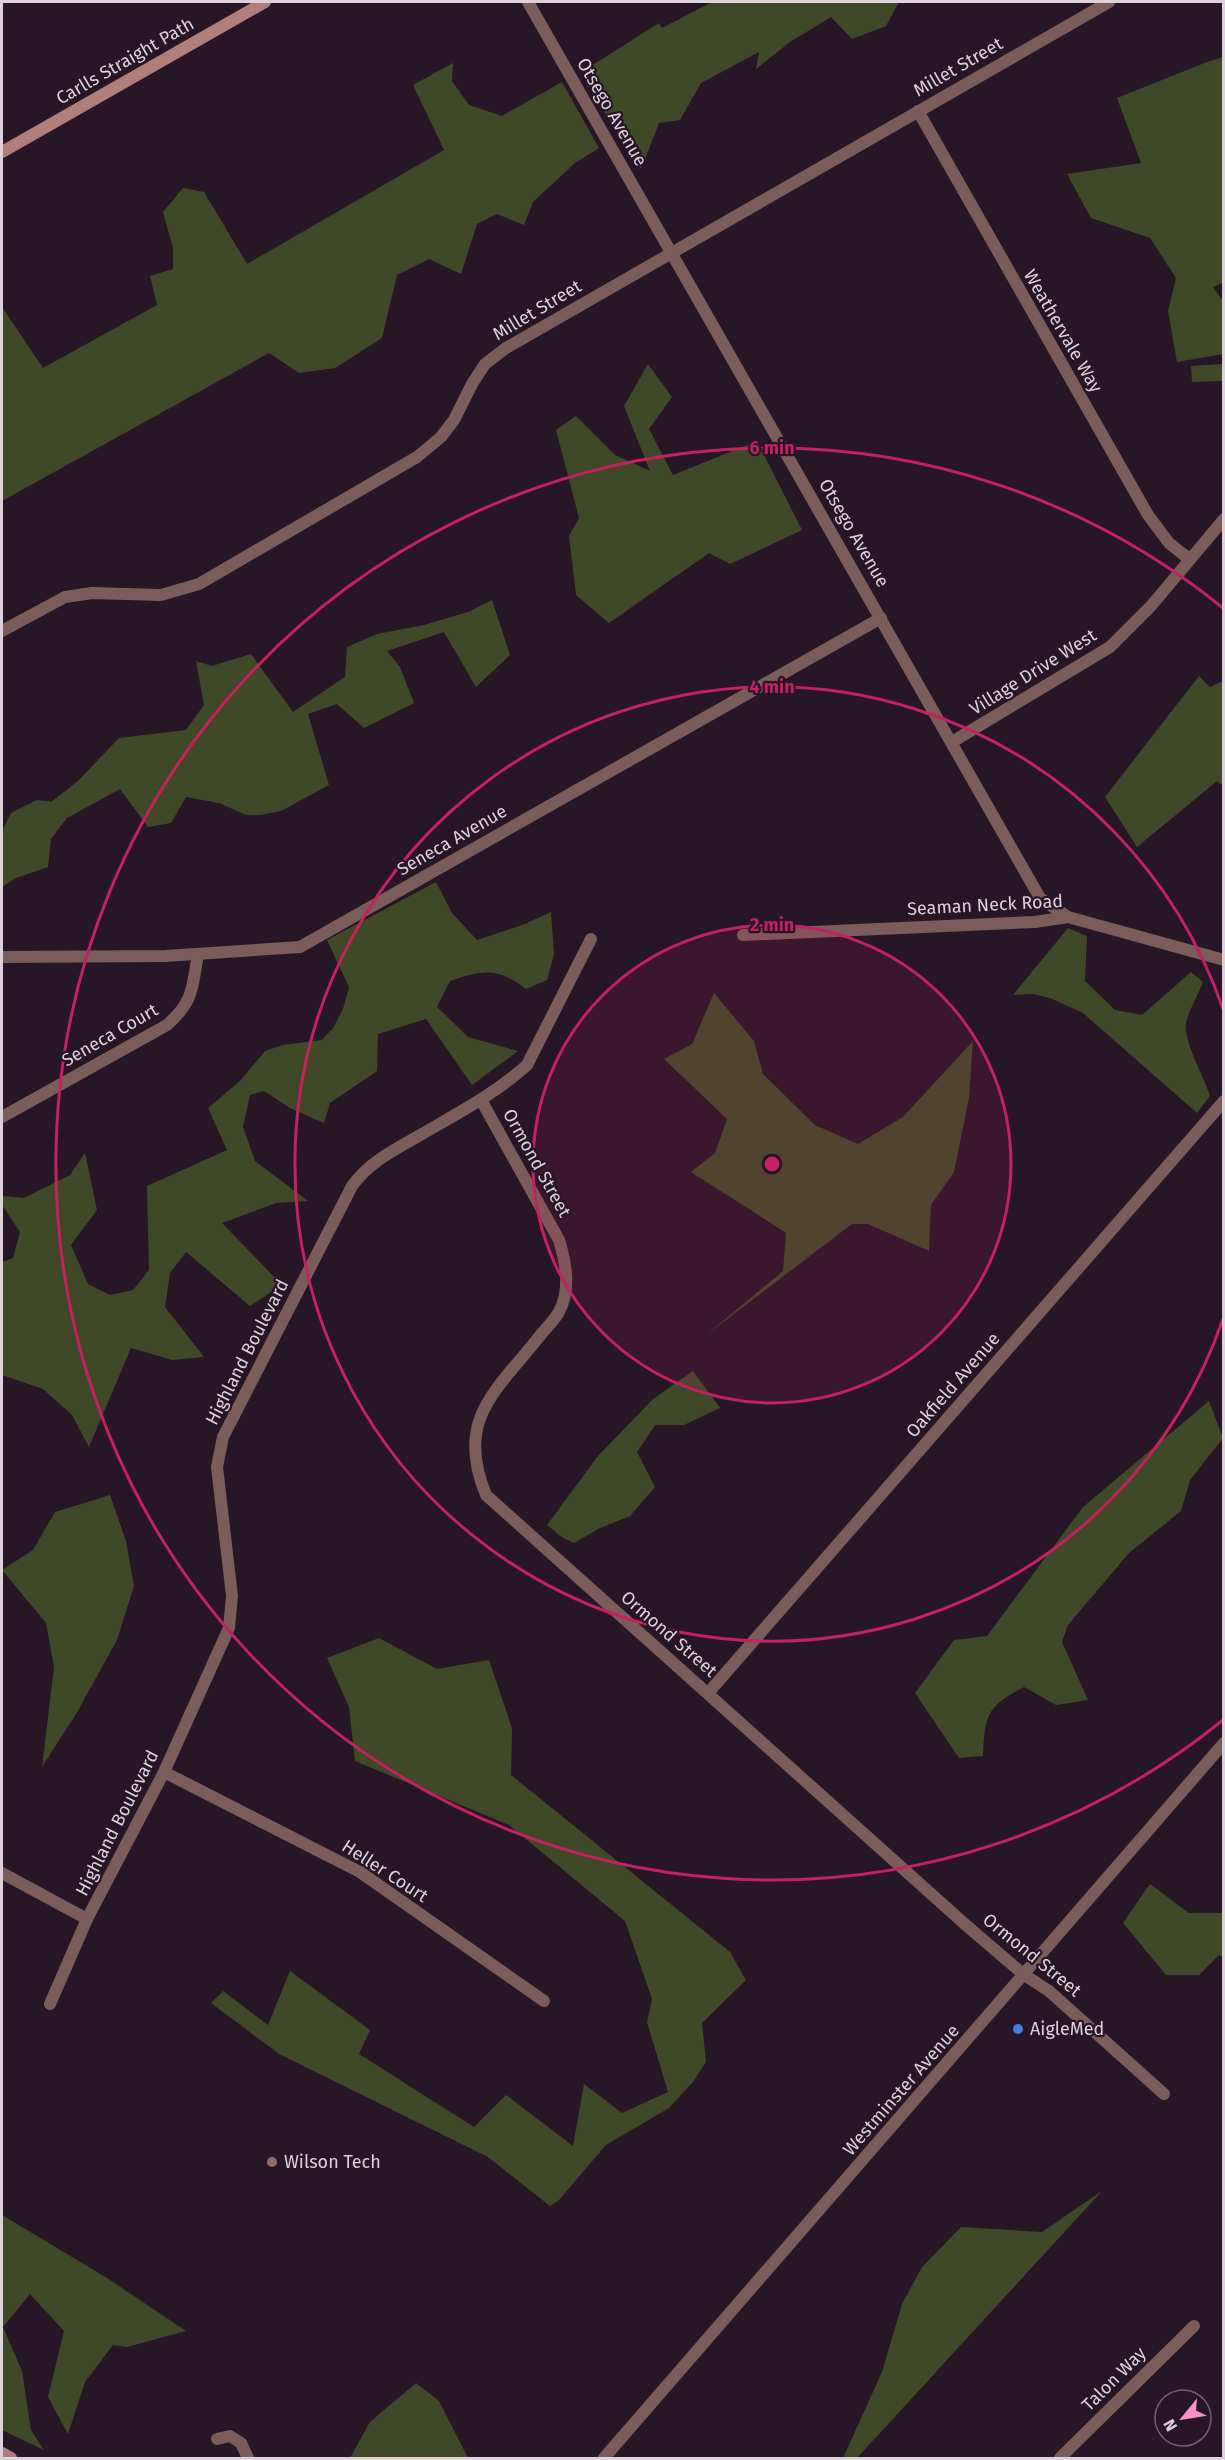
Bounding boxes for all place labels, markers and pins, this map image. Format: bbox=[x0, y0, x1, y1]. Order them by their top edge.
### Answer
centre of rings bbox=[762, 1154, 782, 1174]
place label: AigleMed bbox=[1030, 2018, 1104, 2040]
marker: AigleMed bbox=[1011, 2022, 1025, 2036]
place label: Wilson Tech bbox=[284, 2151, 381, 2173]
marker: Wilson Tech bbox=[265, 2155, 279, 2169]

